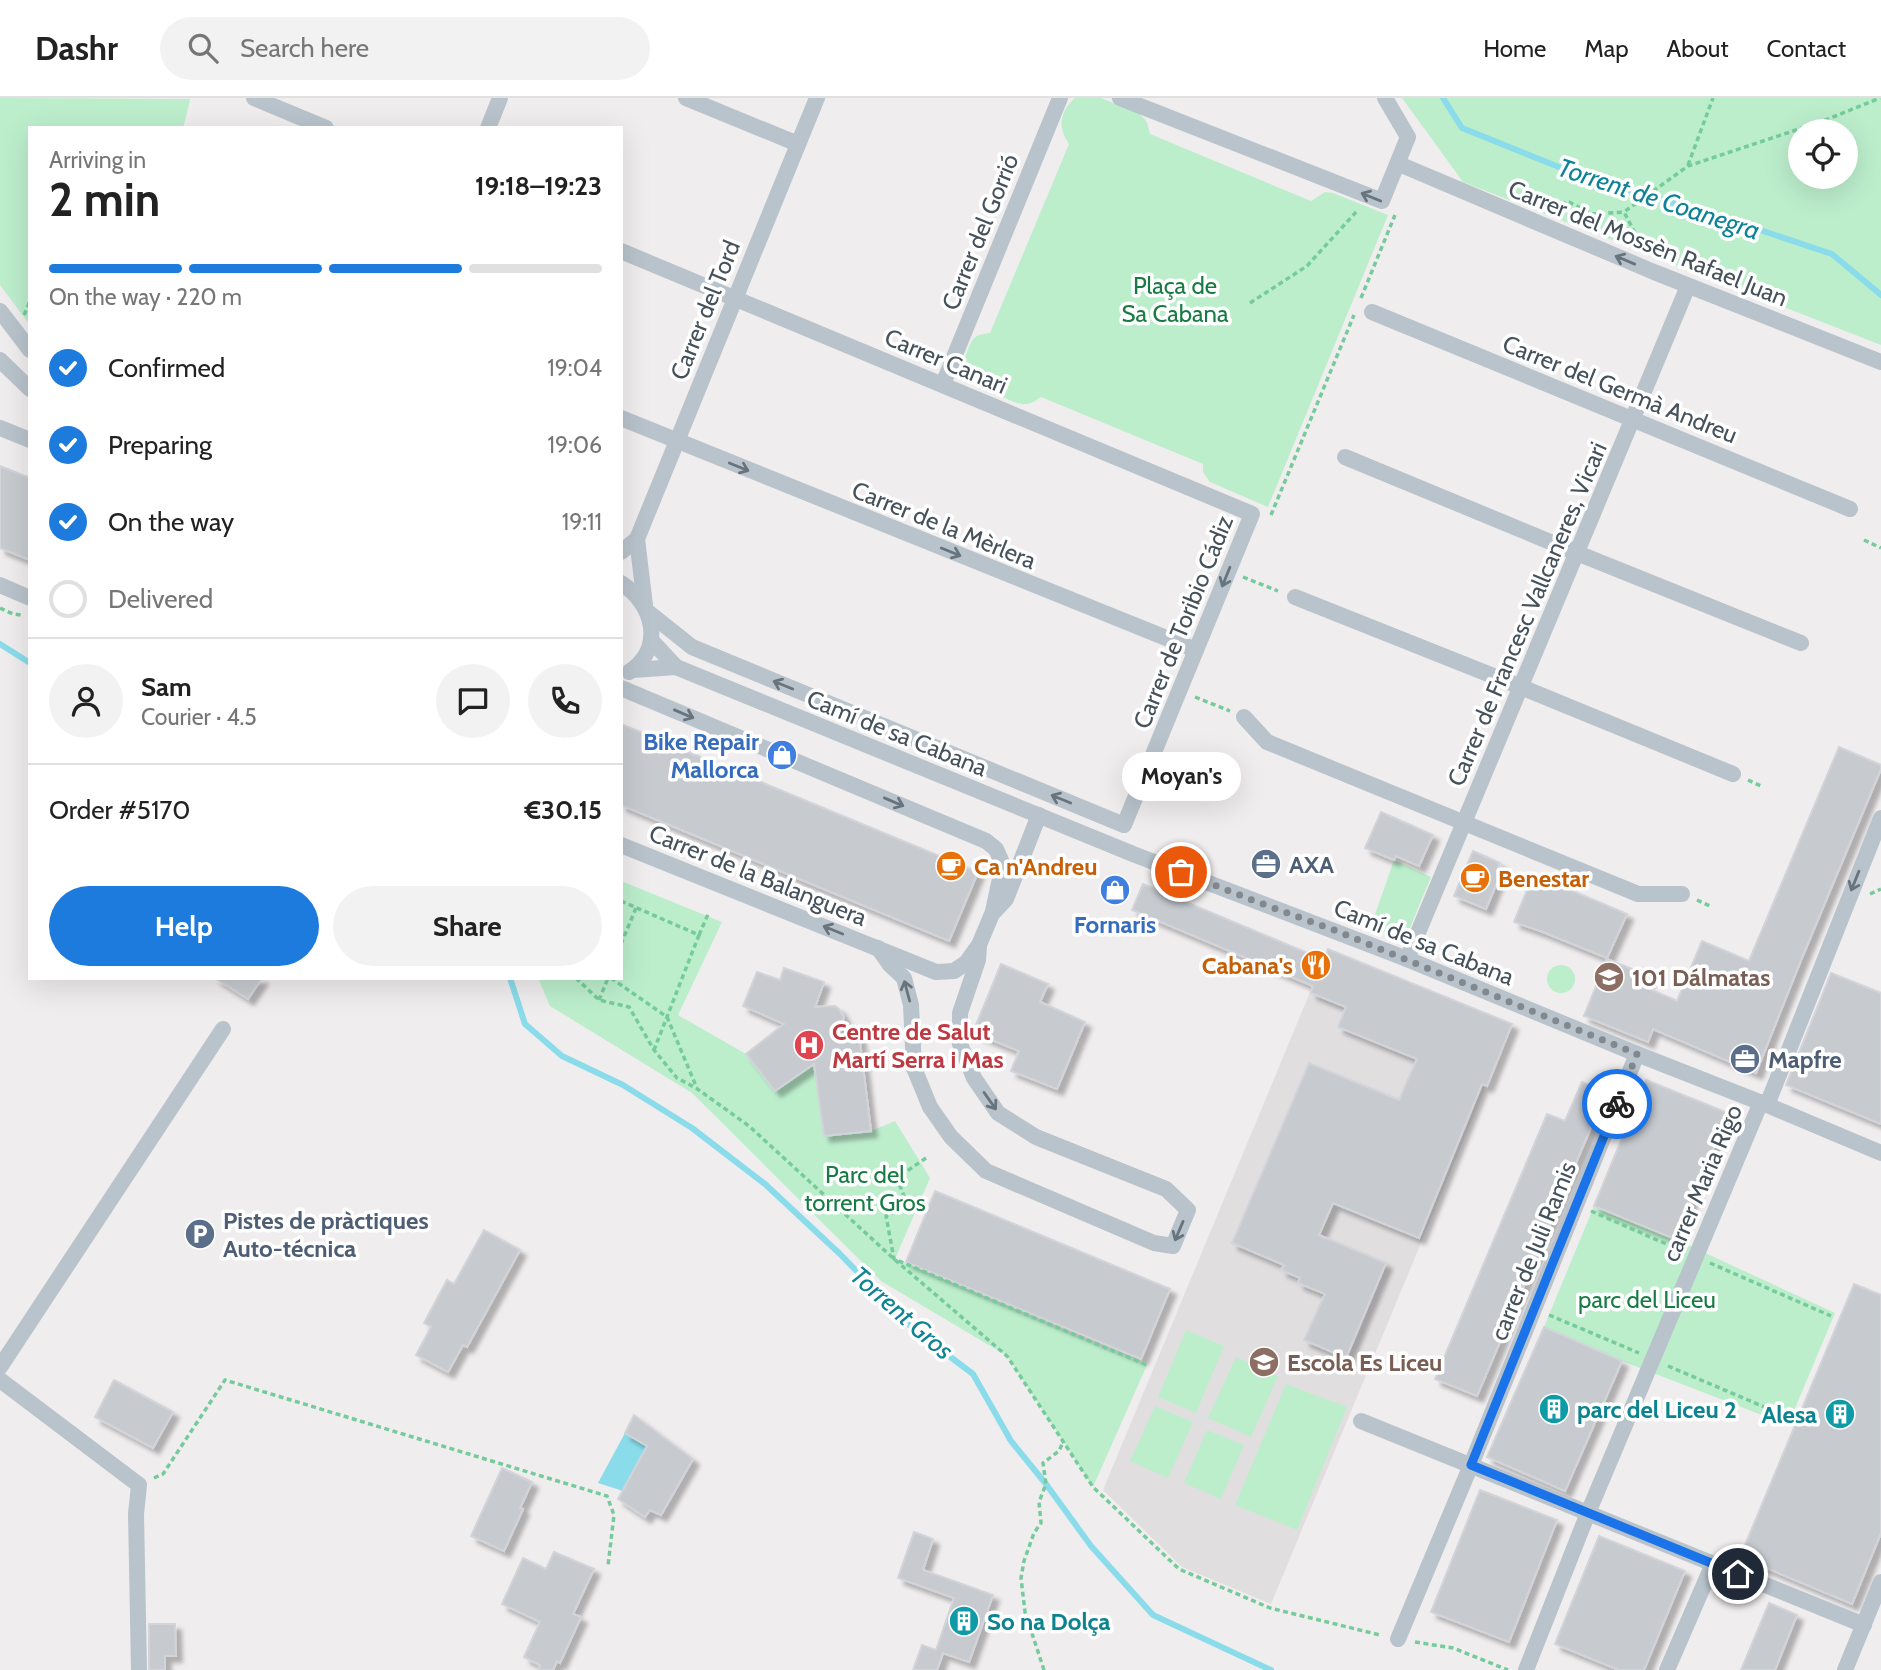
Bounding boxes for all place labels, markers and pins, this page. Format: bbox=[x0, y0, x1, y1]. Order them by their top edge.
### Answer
place label: Bike Repair Mallorca bbox=[643, 727, 759, 784]
shop icon: Bike Repair Mallorca bbox=[765, 738, 799, 772]
callout: Moyan's bbox=[1122, 753, 1240, 802]
pin bbox=[1151, 842, 1211, 902]
office icon: AXA bbox=[1249, 847, 1283, 881]
cafe icon: Ca n'Andreu bbox=[934, 849, 968, 883]
place label: AXA bbox=[1289, 850, 1334, 879]
place label: Ca n'Andreu bbox=[974, 852, 1097, 881]
cafe icon: Benestar bbox=[1458, 861, 1492, 895]
place label: Benestar bbox=[1498, 864, 1589, 893]
shop icon: Fornaris bbox=[1098, 873, 1132, 907]
place label: Fornaris bbox=[1074, 910, 1156, 939]
restaurant icon: Cabana's bbox=[1299, 948, 1333, 982]
place label: Cabana's bbox=[1202, 951, 1293, 980]
school or university icon: 101 Dálmatas bbox=[1592, 960, 1626, 994]
place label: 101 Dálmatas bbox=[1632, 963, 1770, 992]
place label: Centre de Salut Martí Serra i Mas bbox=[832, 1017, 1004, 1074]
hospital icon: Centre de Salut Martí Serra i Mas bbox=[792, 1028, 826, 1062]
office icon: Mapfre bbox=[1728, 1042, 1762, 1076]
place label: Mapfre bbox=[1768, 1045, 1842, 1074]
place label: Pistes de pràctiques Auto-técnica bbox=[223, 1206, 429, 1263]
parking icon: Pistes de pràctiques Auto-técnica bbox=[183, 1217, 217, 1251]
school or university icon: Escola Es Liceu bbox=[1247, 1345, 1281, 1379]
place label: Escola Es Liceu bbox=[1287, 1348, 1442, 1377]
building icon: parc del Liceu 2 bbox=[1537, 1392, 1571, 1426]
place label: parc del Liceu 2 bbox=[1577, 1395, 1737, 1424]
building icon: Alesa bbox=[1823, 1397, 1857, 1431]
place label: Alesa bbox=[1762, 1400, 1817, 1429]
pin bbox=[1708, 1544, 1768, 1604]
building icon: So na Dolça bbox=[947, 1604, 981, 1638]
place label: So na Dolça bbox=[987, 1607, 1111, 1636]

